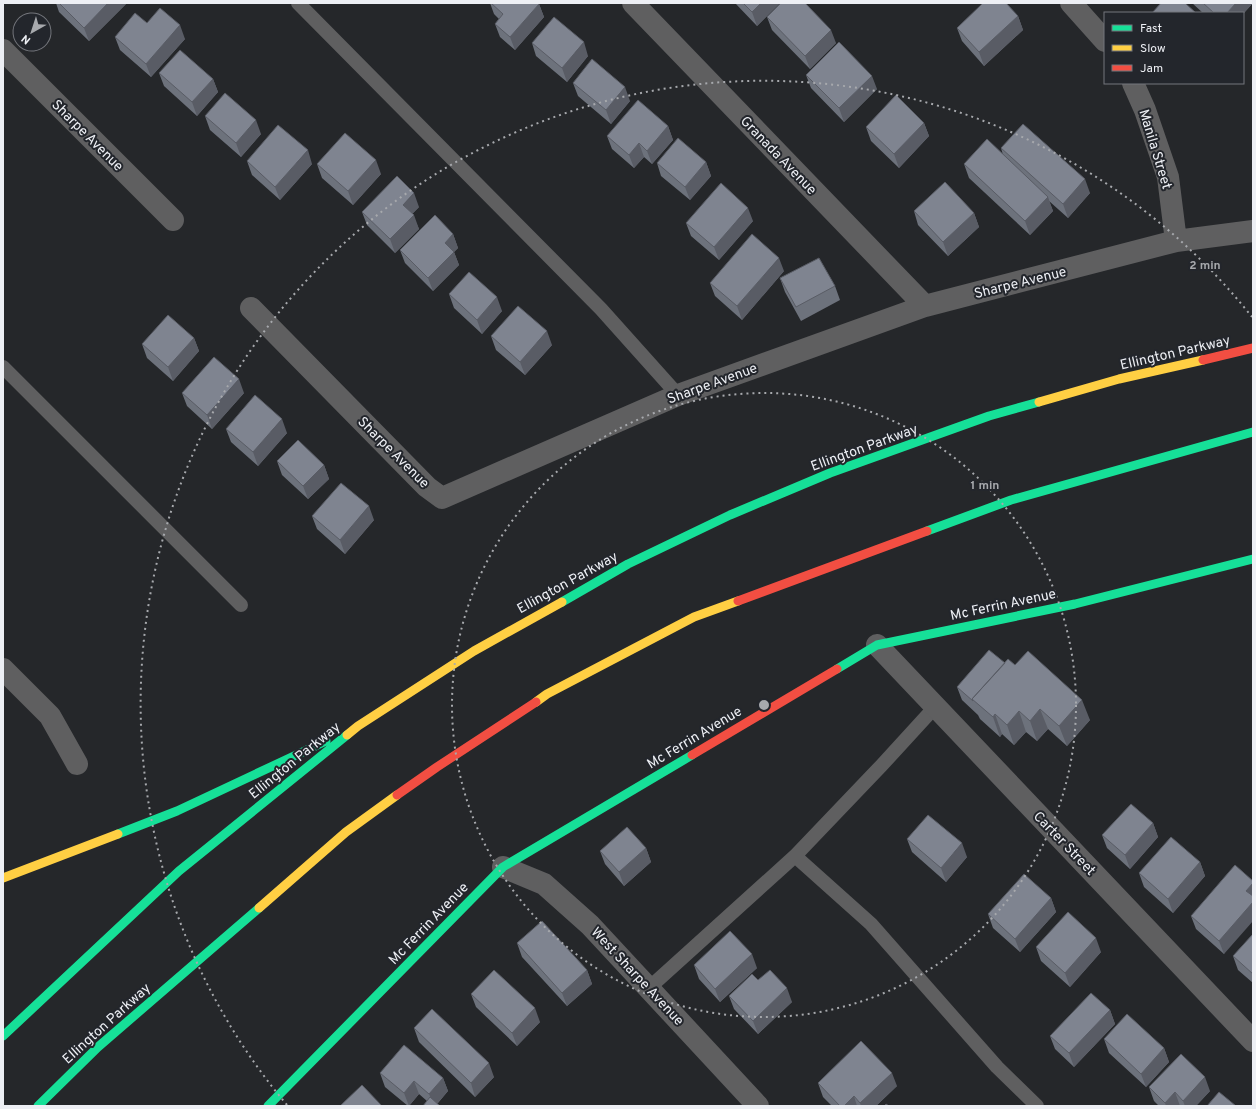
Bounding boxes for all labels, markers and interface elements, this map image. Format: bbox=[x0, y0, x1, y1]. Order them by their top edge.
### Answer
north arrow bbox=[12, 12, 52, 52]
legend bbox=[1104, 12, 1244, 84]
text: Fast bbox=[1140, 21, 1162, 37]
text: N bbox=[19, 31, 34, 47]
text: Slow bbox=[1140, 41, 1166, 57]
text: Jam bbox=[1140, 61, 1163, 77]
street label: Sharpe Avenue bbox=[48, 97, 126, 175]
street label: Manila Street bbox=[1134, 107, 1175, 191]
street label: Granada Avenue bbox=[736, 113, 820, 199]
text: 2 min bbox=[1189, 258, 1221, 274]
street label: Sharpe Avenue bbox=[972, 264, 1068, 303]
street label: Ellington Parkway bbox=[1119, 333, 1232, 374]
street label: Sharpe Avenue bbox=[665, 360, 760, 409]
street label: Sharpe Avenue bbox=[354, 414, 432, 492]
street label: Ellington Parkway bbox=[809, 421, 920, 476]
text: 1 min bbox=[971, 478, 999, 494]
street label: Ellington Parkway bbox=[514, 549, 621, 618]
street label: Mc Ferrin Avenue bbox=[949, 586, 1058, 625]
centre of rings bbox=[757, 698, 771, 712]
street label: Mc Ferrin Avenue bbox=[644, 703, 745, 773]
street label: Ellington Parkway bbox=[246, 719, 344, 803]
street label: Carter Street bbox=[1029, 809, 1099, 880]
street label: Mc Ferrin Avenue bbox=[386, 879, 473, 969]
street label: West Sharpe Avenue bbox=[587, 924, 687, 1030]
street label: Ellington Parkway bbox=[59, 980, 155, 1068]

